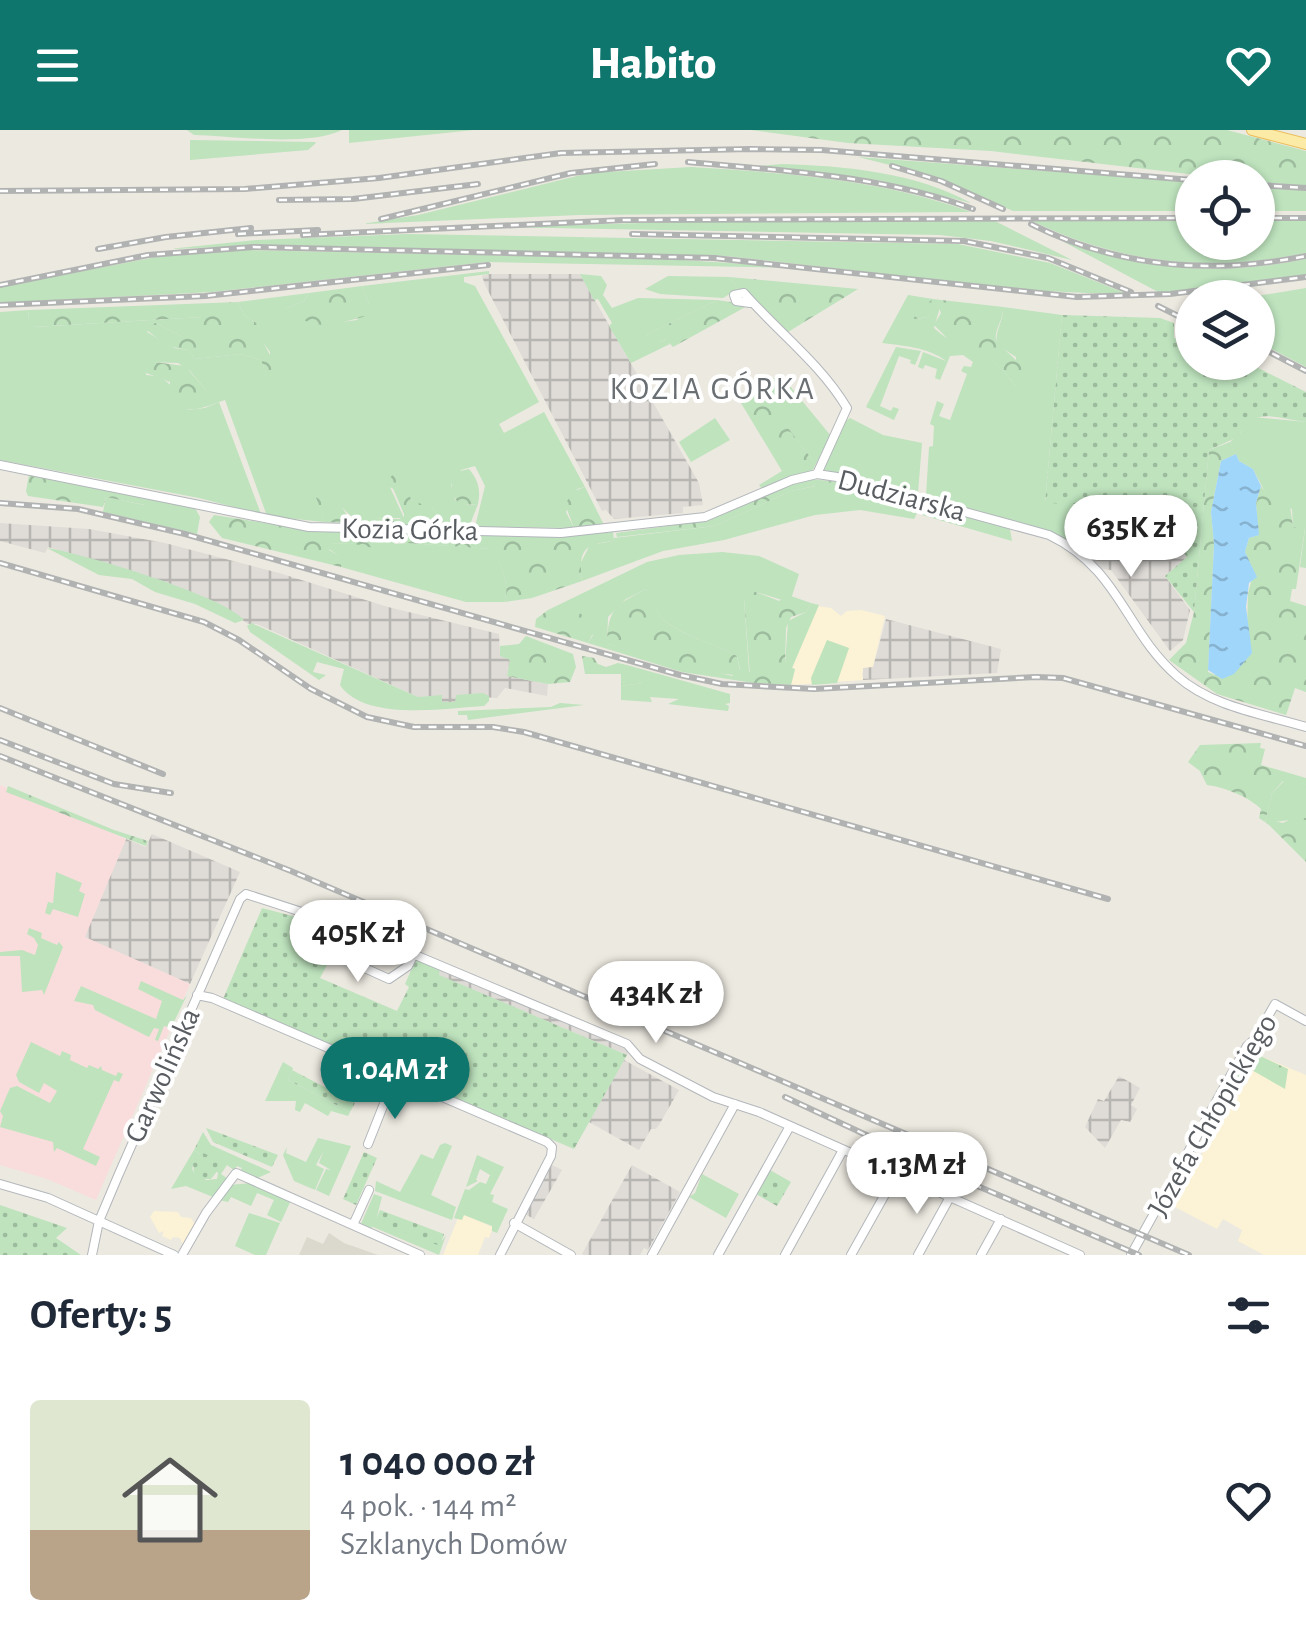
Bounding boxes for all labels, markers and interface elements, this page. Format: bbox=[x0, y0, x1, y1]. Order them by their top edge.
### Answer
icon: menu bbox=[30, 38, 85, 93]
icon: heart bbox=[1221, 38, 1276, 93]
text: Habito bbox=[590, 42, 716, 87]
map controls bbox=[1175, 160, 1275, 380]
button: locate bbox=[1175, 160, 1275, 260]
button: layers bbox=[1175, 280, 1275, 380]
district label: KOZIA GÓRKA bbox=[609, 371, 817, 405]
street label: Dudziarska bbox=[835, 465, 969, 527]
pin: 635K zł bbox=[1039, 495, 1223, 580]
text: 635K zł bbox=[1086, 511, 1176, 543]
street label: Kozia Górka bbox=[341, 514, 479, 546]
pin: 405K zł bbox=[266, 900, 450, 985]
text: 405K zł bbox=[312, 916, 404, 948]
pin: 434K zł bbox=[564, 961, 748, 1046]
text: 434K zł bbox=[610, 977, 702, 1009]
street label: Garwolińska bbox=[120, 1004, 206, 1147]
street label: Józefa Chłopickiego bbox=[1143, 1009, 1283, 1222]
pin: 1.04M zł bbox=[292, 1037, 498, 1122]
text: 1.04M zł bbox=[343, 1053, 447, 1085]
pin: 1.13M zł bbox=[814, 1132, 1020, 1217]
text: 1.13M zł bbox=[868, 1148, 966, 1180]
icon: filters bbox=[1221, 1288, 1276, 1343]
text: Oferty: 5 bbox=[30, 1294, 172, 1336]
icon: home bbox=[110, 1440, 230, 1560]
text: 1 040 000 zł bbox=[340, 1441, 535, 1483]
icon: heart bbox=[1221, 1473, 1276, 1528]
text: 4 pok. · 144 m² bbox=[340, 1490, 516, 1522]
text: Szklanych Domów bbox=[340, 1528, 567, 1560]

